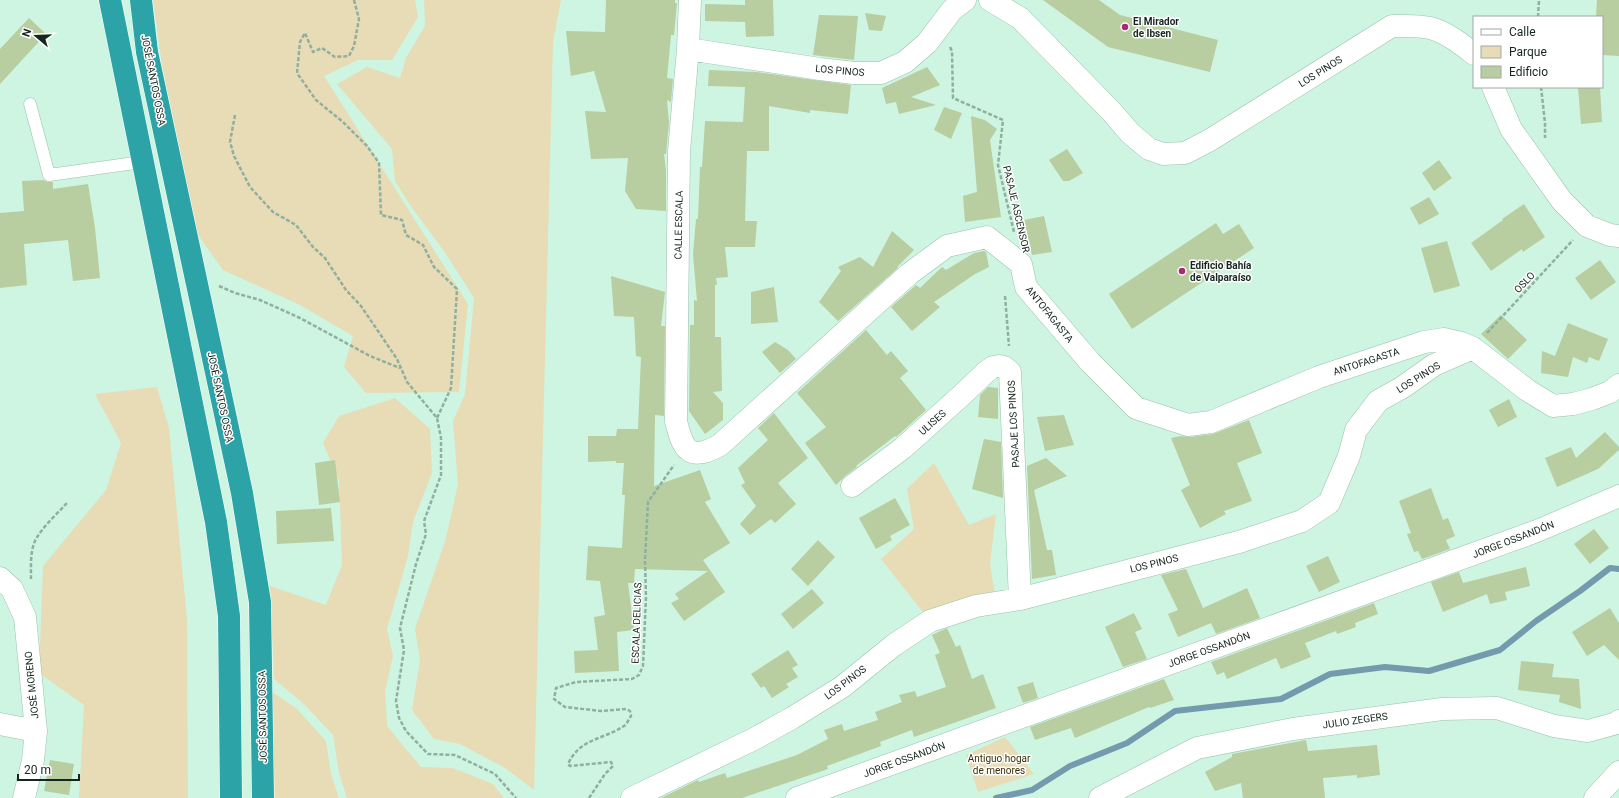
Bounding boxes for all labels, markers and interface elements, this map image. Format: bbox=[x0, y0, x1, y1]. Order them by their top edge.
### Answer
north arrow bbox=[16, 16, 56, 56]
place label: El Mirador de Ibsen bbox=[1133, 16, 1179, 39]
legend bbox=[1473, 16, 1603, 88]
marker: El Mirador de Ibsen bbox=[1120, 22, 1130, 32]
text: Calle bbox=[1509, 25, 1536, 39]
text: N bbox=[20, 27, 35, 39]
street label: JOSÉ SANTOS OSSA bbox=[139, 34, 169, 127]
text: Parque bbox=[1509, 45, 1547, 59]
street label: LOS PINOS bbox=[1296, 54, 1344, 89]
street label: LOS PINOS bbox=[815, 63, 865, 78]
text: Edificio bbox=[1509, 65, 1548, 79]
street label: PASAJE ASCENSOR bbox=[1001, 164, 1032, 254]
street label: CALLE ESCALA bbox=[672, 190, 685, 259]
place label: Edificio Bahía de Valparaíso bbox=[1190, 260, 1252, 283]
marker: Edificio Bahía de Valparaíso bbox=[1177, 266, 1187, 276]
street label: OSLO bbox=[1512, 269, 1537, 295]
street label: ANTOFAGASTA bbox=[1024, 284, 1076, 345]
street label: ANTOFAGASTA bbox=[1332, 345, 1401, 377]
street label: JOSÉ SANTOS OSSA bbox=[206, 351, 237, 444]
street label: LOS PINOS bbox=[1394, 360, 1442, 395]
street label: PASAJE LOS PINOS bbox=[1006, 380, 1021, 468]
street label: ULISES bbox=[917, 407, 948, 437]
street label: JORGE OSSANDÓN bbox=[1470, 518, 1556, 560]
street label: LOS PINOS bbox=[1129, 552, 1179, 575]
street label: ESCALA DELICIAS bbox=[630, 582, 643, 664]
street label: JORGE OSSANDÓN bbox=[1166, 629, 1252, 669]
street label: JOSÉ MORENO bbox=[21, 650, 41, 719]
street label: LOS PINOS bbox=[822, 663, 868, 702]
street label: JOSÉ SANTOS OSSA bbox=[255, 670, 269, 763]
street label: JULIO ZEGERS bbox=[1322, 710, 1388, 731]
street label: JORGE OSSANDÓN bbox=[861, 739, 947, 779]
park label: Antiguo hogar de menores bbox=[968, 753, 1031, 776]
scale bar bbox=[18, 756, 79, 782]
text: 20 m bbox=[24, 763, 51, 777]

